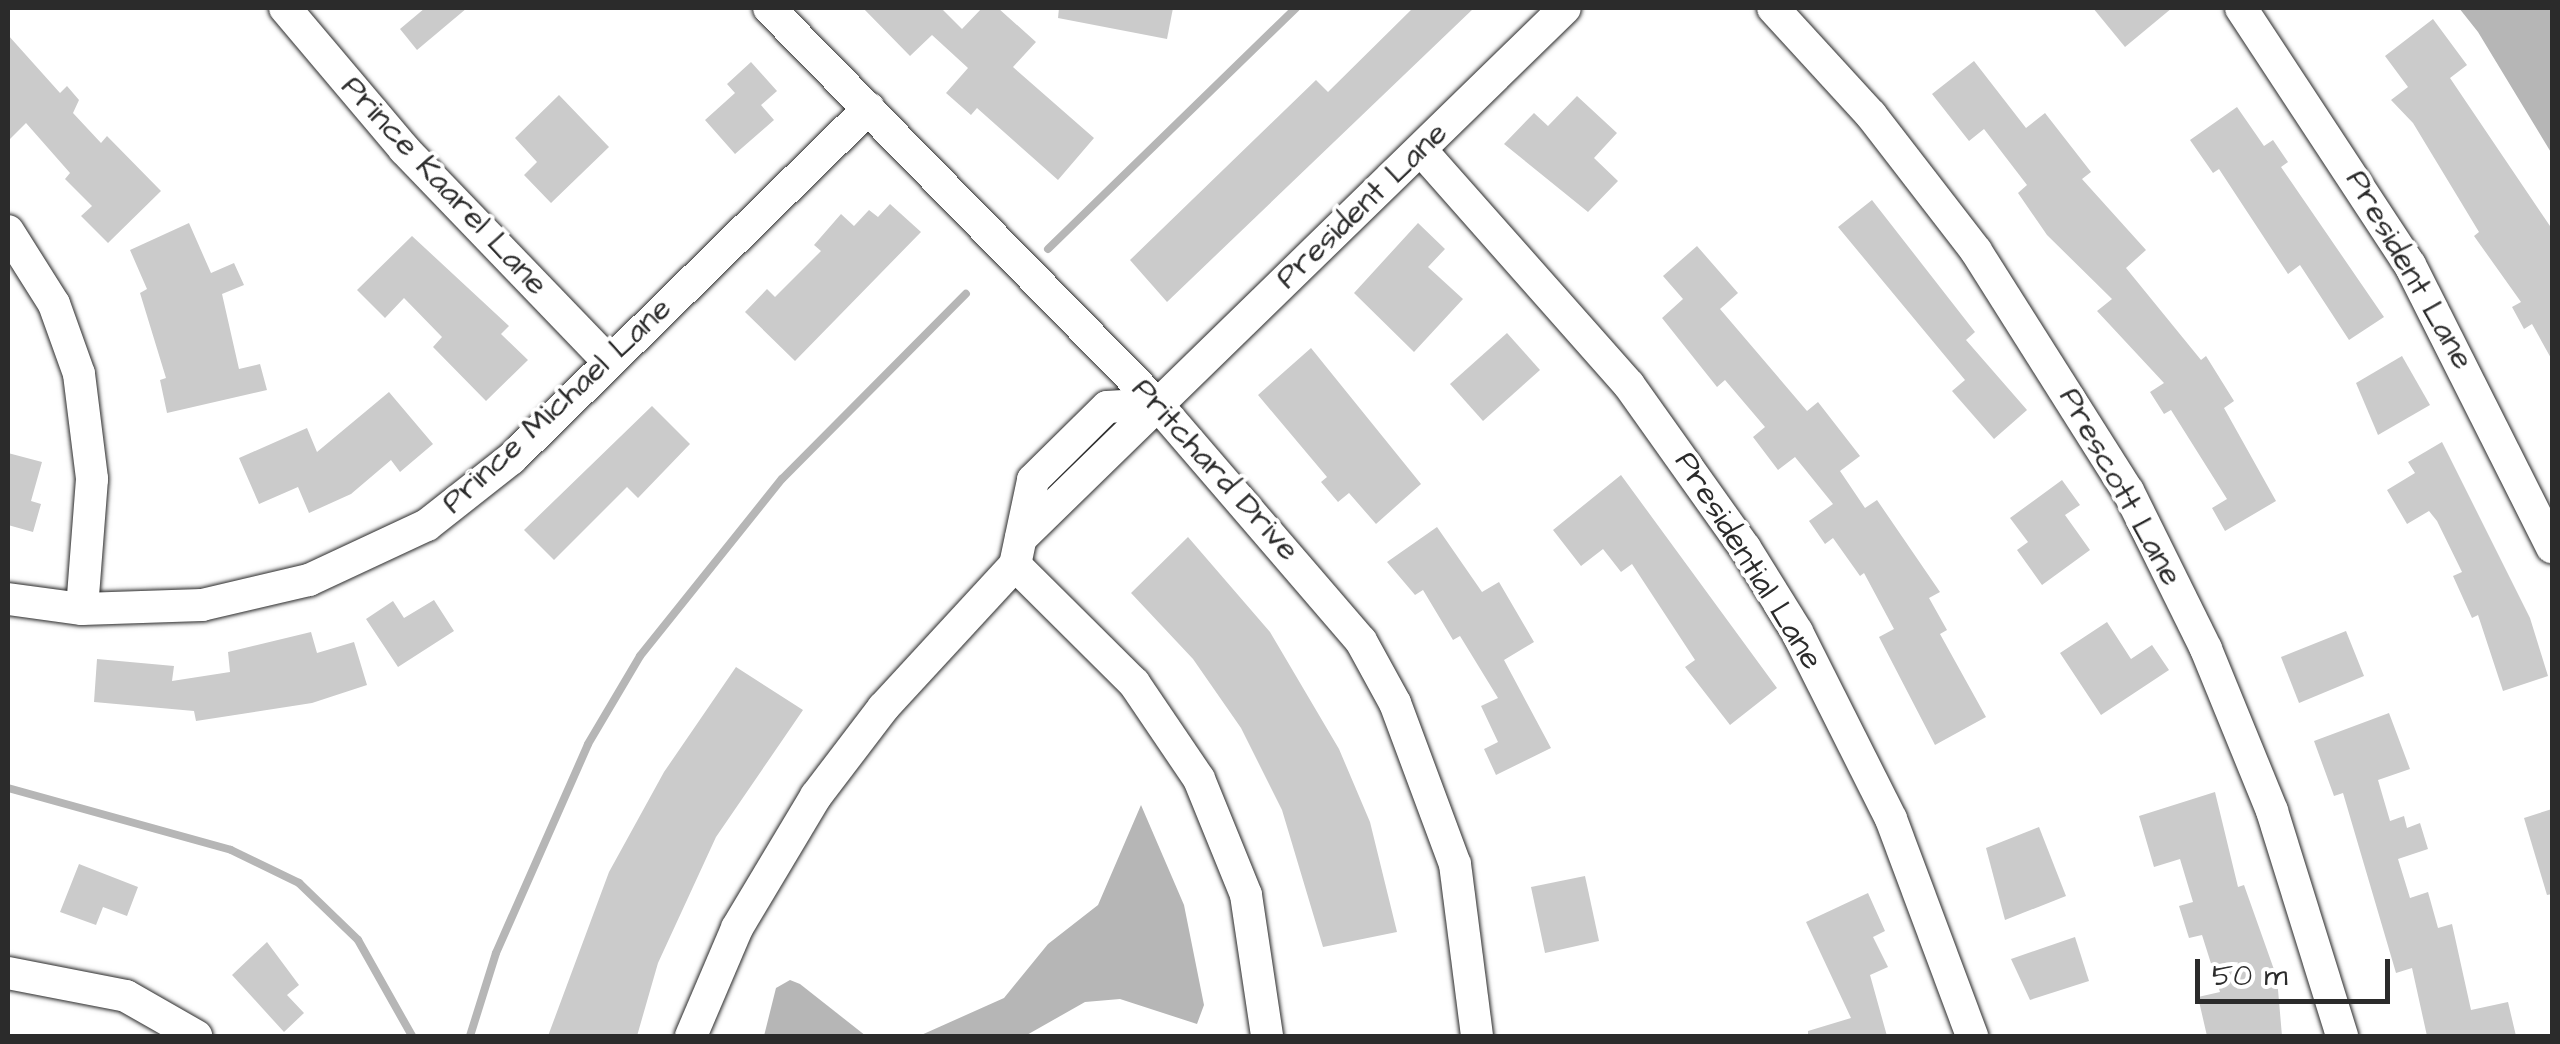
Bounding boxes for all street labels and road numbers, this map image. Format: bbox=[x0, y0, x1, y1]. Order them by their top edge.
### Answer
street label: Prince Kaarel Lane bbox=[333, 68, 555, 304]
street label: President Lane bbox=[1268, 115, 1456, 297]
street label: President Lane bbox=[2336, 164, 2482, 376]
street label: Prince Michael Lane bbox=[434, 290, 680, 522]
street label: Pritchard Drive bbox=[1123, 371, 1307, 569]
street label: Prescott Lane bbox=[2050, 381, 2190, 593]
street label: Presidential Lane bbox=[1666, 445, 1830, 677]

